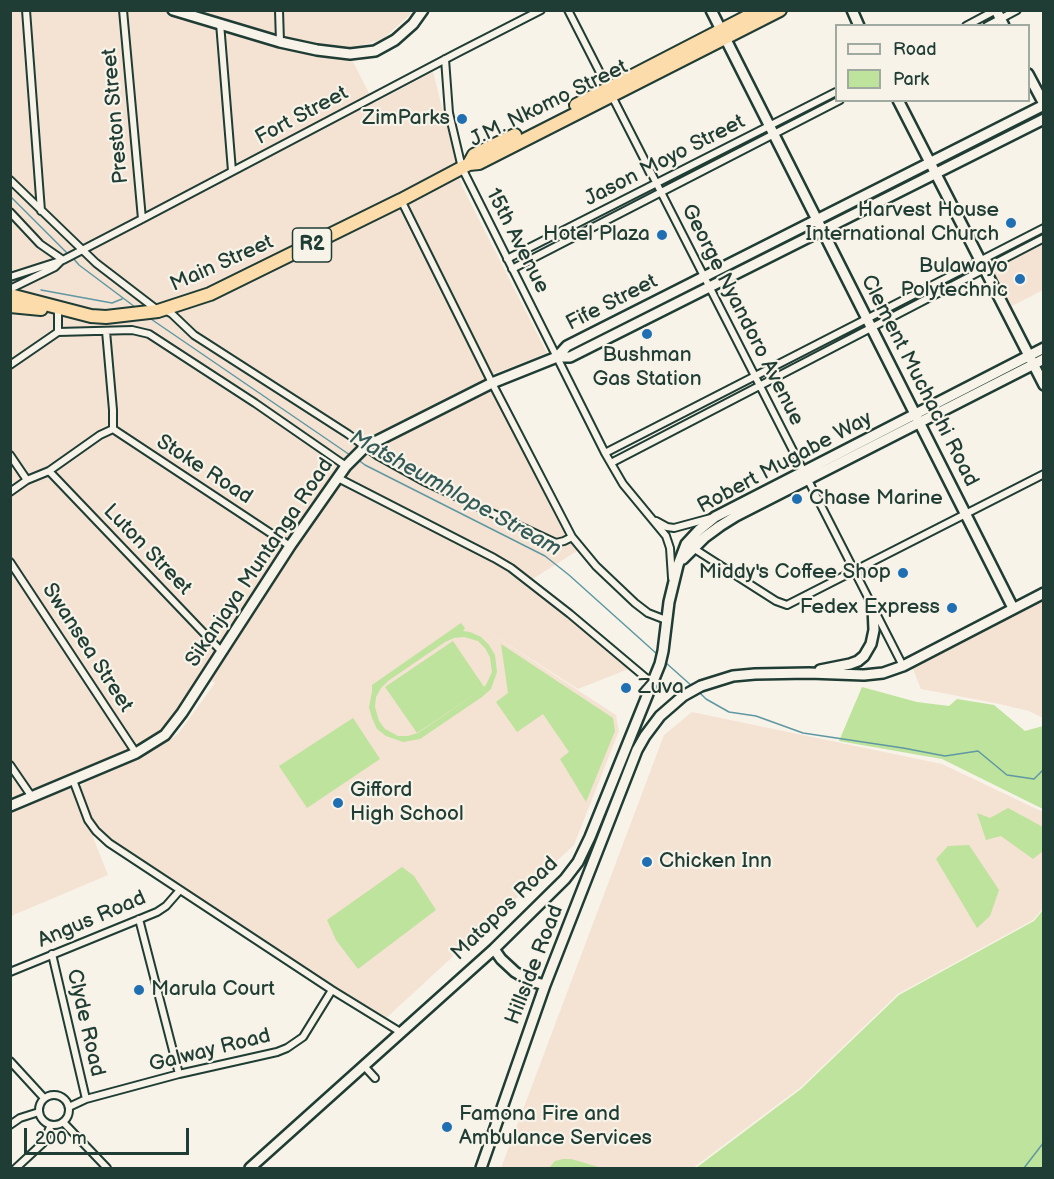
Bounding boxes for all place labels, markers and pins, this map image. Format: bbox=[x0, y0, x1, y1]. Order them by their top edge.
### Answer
place label: ZimParks bbox=[362, 106, 450, 132]
marker: ZimParks bbox=[455, 112, 469, 126]
place label: Harvest House International Church bbox=[806, 198, 999, 248]
marker: Harvest House International Church bbox=[1004, 216, 1018, 230]
place label: Hotel Plaza bbox=[543, 222, 650, 248]
marker: Hotel Plaza bbox=[655, 228, 669, 242]
place label: Bulawayo Polytechnic bbox=[901, 254, 1008, 304]
marker: Bulawayo Polytechnic bbox=[1013, 272, 1027, 286]
marker: Bushman Gas Station bbox=[640, 327, 654, 341]
place label: Bushman Gas Station bbox=[592, 343, 702, 393]
place label: Chase Marine bbox=[809, 486, 943, 512]
marker: Chase Marine bbox=[790, 492, 804, 506]
place label: Middy's Coffee Shop bbox=[699, 560, 891, 586]
marker: Middy's Coffee Shop bbox=[896, 566, 910, 580]
place label: Fedex Express bbox=[800, 595, 940, 621]
marker: Fedex Express bbox=[945, 601, 959, 615]
place label: Zuva bbox=[638, 675, 684, 701]
marker: Zuva bbox=[619, 681, 633, 695]
place label: Gifford High School bbox=[350, 778, 464, 828]
marker: Gifford High School bbox=[331, 796, 345, 810]
place label: Chicken Inn bbox=[659, 849, 772, 875]
marker: Chicken Inn bbox=[640, 855, 654, 869]
place label: Marula Court bbox=[151, 977, 275, 1003]
marker: Marula Court bbox=[132, 983, 146, 997]
place label: Famona Fire and Ambulance Services bbox=[459, 1102, 652, 1152]
marker: Famona Fire and Ambulance Services bbox=[440, 1120, 454, 1134]

